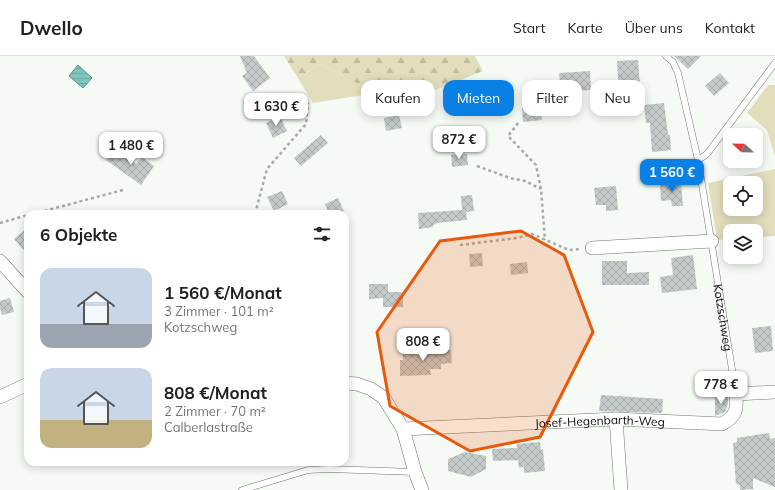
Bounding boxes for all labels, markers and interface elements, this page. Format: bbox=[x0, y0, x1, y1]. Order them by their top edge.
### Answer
text: Dwello bbox=[20, 16, 83, 40]
text: Start bbox=[513, 19, 545, 37]
text: Karte bbox=[567, 19, 603, 37]
text: Über uns bbox=[625, 19, 683, 37]
text: Kontakt bbox=[705, 19, 755, 37]
chip: Kaufen bbox=[361, 80, 435, 116]
chip: Mieten bbox=[443, 80, 514, 116]
chip: Filter bbox=[522, 80, 582, 116]
chip: Neu bbox=[590, 80, 645, 116]
pin: 1 630 € bbox=[239, 93, 313, 127]
text: 1 630 € bbox=[253, 98, 299, 114]
pin: 872 € bbox=[431, 126, 487, 160]
north arrow bbox=[723, 128, 763, 168]
map controls bbox=[723, 128, 763, 264]
text: 872 € bbox=[442, 131, 476, 147]
pin: 1 480 € bbox=[94, 132, 168, 166]
text: 1 480 € bbox=[108, 137, 154, 153]
pin: 1 560 € bbox=[635, 159, 709, 193]
text: 1 560 € bbox=[649, 164, 695, 180]
button: locate bbox=[723, 176, 763, 216]
icon: filters bbox=[311, 223, 333, 245]
text: 6 Objekte bbox=[40, 224, 117, 245]
button: layers bbox=[723, 224, 763, 264]
text: 1 560 €/Monat bbox=[164, 282, 282, 303]
street label: Kotzschweg bbox=[711, 283, 736, 352]
icon: home bbox=[72, 284, 120, 332]
text: 3 Zimmer · 101 m² bbox=[164, 303, 274, 319]
text: Kotzschweg bbox=[164, 319, 237, 335]
pin: 808 € bbox=[395, 328, 451, 362]
text: 808 € bbox=[406, 333, 440, 349]
pin: 778 € bbox=[693, 371, 749, 405]
text: 778 € bbox=[704, 376, 738, 392]
text: 808 €/Monat bbox=[164, 382, 267, 403]
icon: home bbox=[72, 384, 120, 432]
text: 2 Zimmer · 70 m² bbox=[164, 403, 266, 419]
street label: Josef-Hegenbarth-Weg bbox=[534, 411, 665, 430]
text: Calberlastraße bbox=[164, 419, 253, 435]

